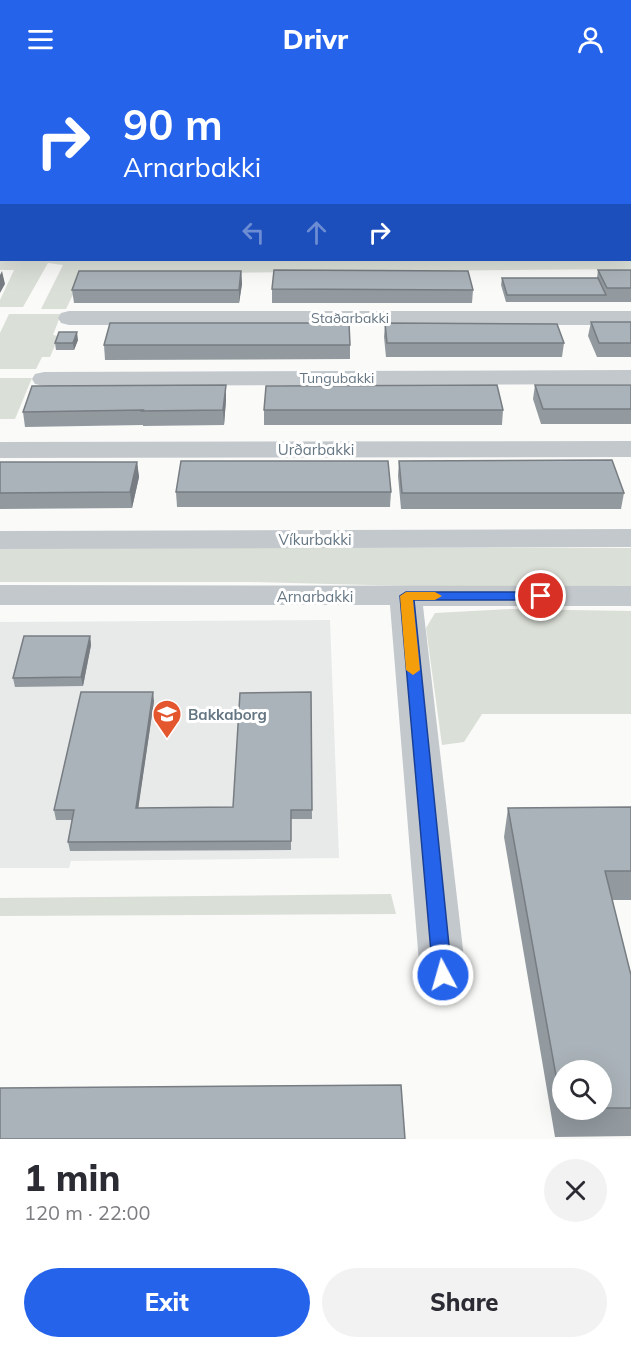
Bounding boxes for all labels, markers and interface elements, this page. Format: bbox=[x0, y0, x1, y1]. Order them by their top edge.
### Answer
text: Drivr bbox=[283, 22, 348, 56]
icon: menu bbox=[24, 23, 57, 56]
icon: person bbox=[574, 23, 607, 56]
text: 90 m bbox=[123, 98, 223, 151]
icon: right bbox=[24, 102, 102, 180]
text: Arnarbakki bbox=[123, 150, 261, 184]
icon: left bbox=[237, 216, 270, 249]
icon: ahead bbox=[300, 216, 333, 249]
icon: right bbox=[363, 216, 396, 249]
street label: Staðarbakki bbox=[311, 309, 389, 327]
street label: Tungubakki bbox=[300, 369, 374, 387]
street label: Urðarbakki bbox=[278, 440, 354, 459]
street label: Víkurbakki bbox=[278, 530, 352, 549]
pin bbox=[515, 570, 566, 621]
icon: arrive bbox=[524, 579, 557, 612]
street label: Arnarbakki bbox=[277, 587, 353, 606]
school or university icon: Bakkaborg bbox=[151, 698, 183, 740]
place label: Bakkaborg bbox=[188, 705, 267, 724]
position arrow bbox=[411, 943, 475, 1007]
map controls bbox=[552, 1060, 612, 1120]
button: search bbox=[552, 1060, 612, 1120]
text: 1 min bbox=[24, 1155, 120, 1200]
button: close bbox=[544, 1159, 607, 1222]
text: 120 m · 22:00 bbox=[24, 1200, 150, 1225]
button: Exit bbox=[24, 1268, 310, 1337]
button: Share bbox=[322, 1268, 607, 1337]

